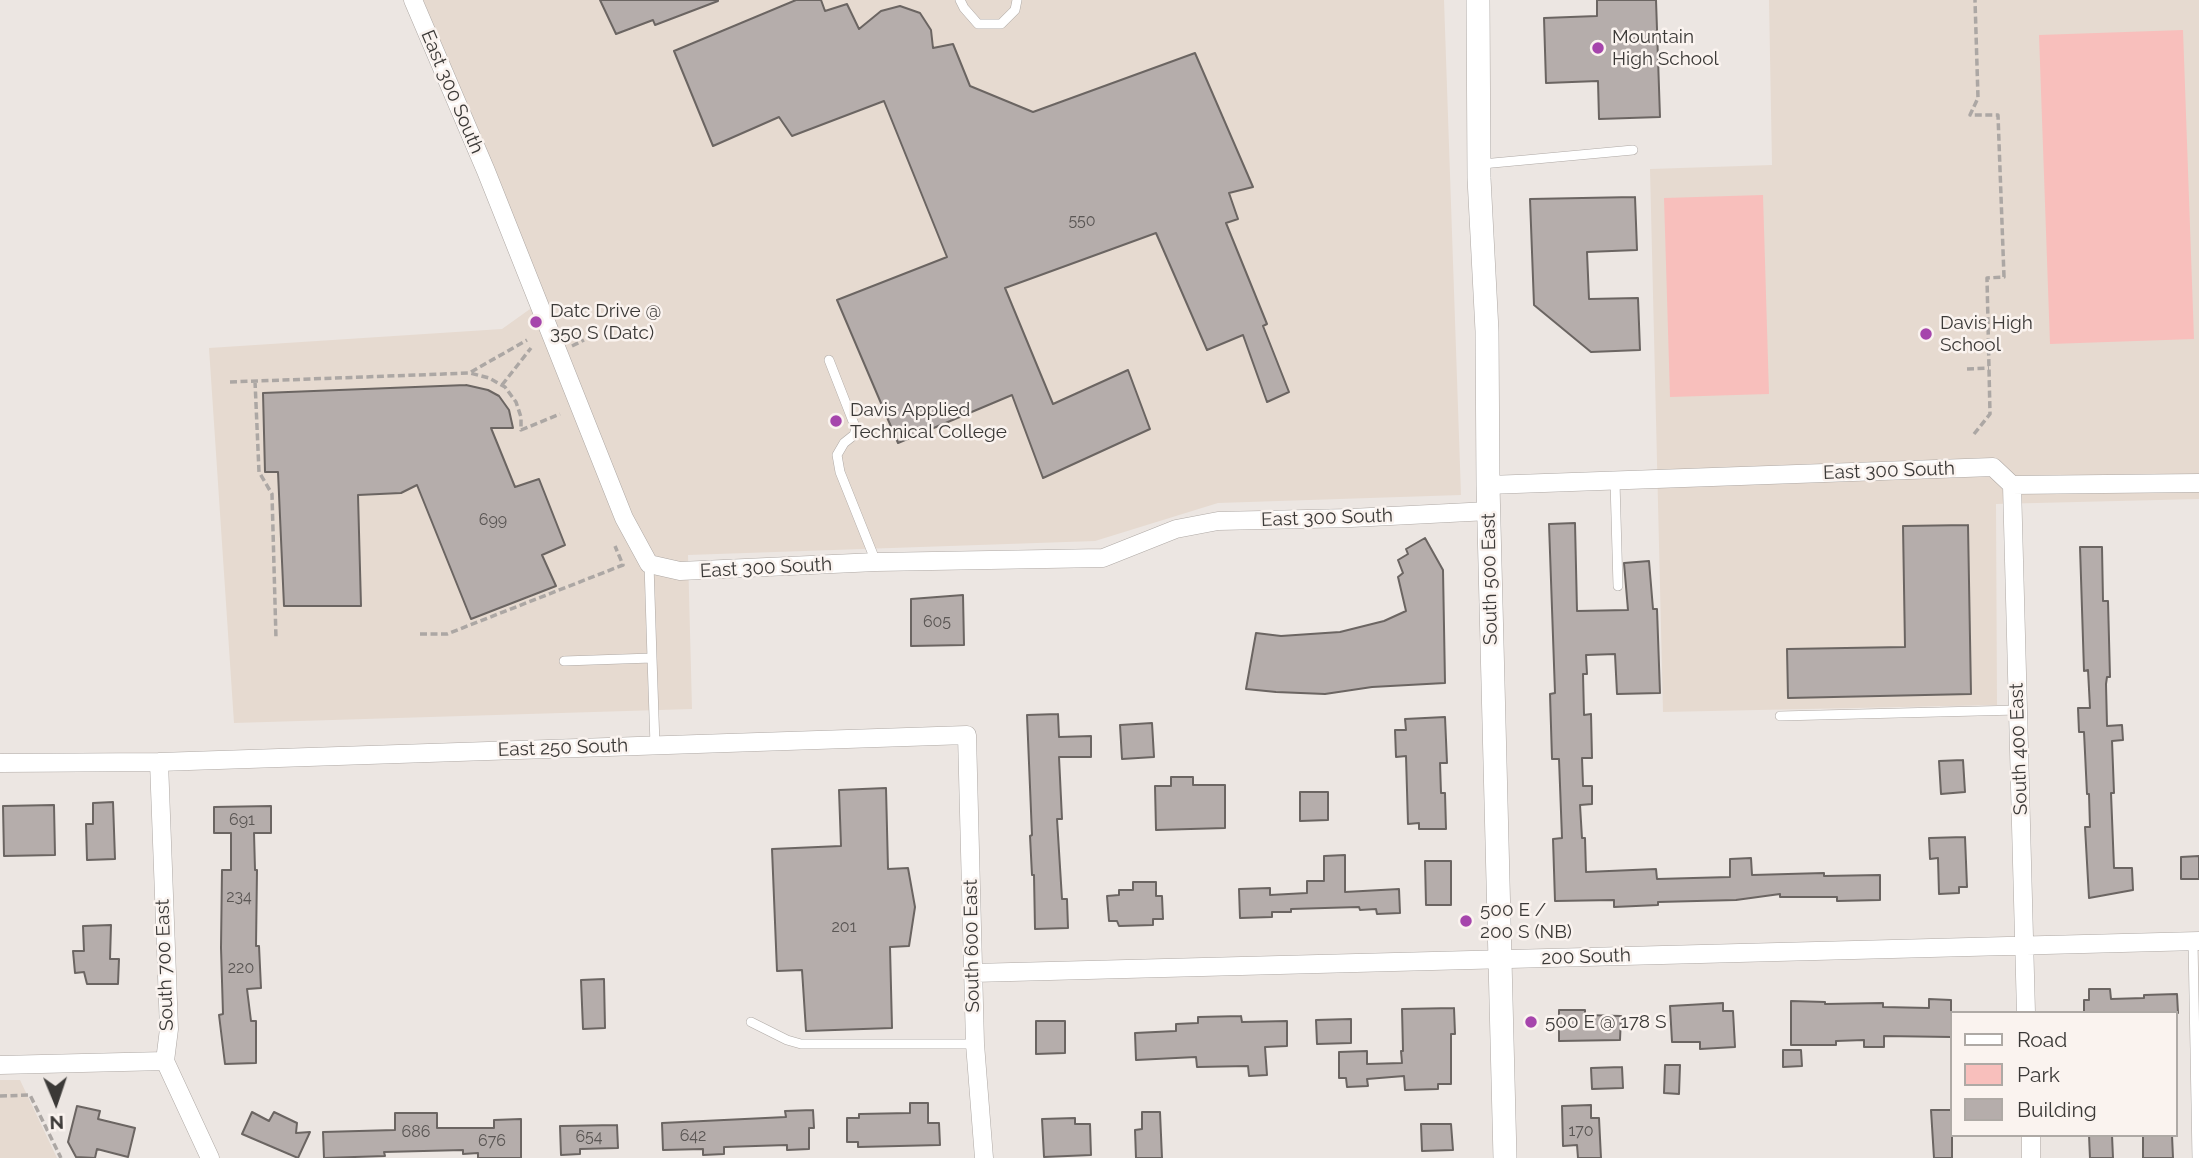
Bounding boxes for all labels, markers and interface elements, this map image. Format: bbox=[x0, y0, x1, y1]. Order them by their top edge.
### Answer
place label: Mountain High School bbox=[1612, 26, 1719, 70]
street label: East 300 South bbox=[416, 27, 488, 157]
marker: Mountain High School bbox=[1590, 40, 1606, 56]
house number: 550 bbox=[1068, 211, 1096, 231]
place label: Datc Drive @ 350 S (Datc) bbox=[550, 300, 661, 344]
place label: Davis High School bbox=[1940, 312, 2033, 356]
marker: Datc Drive @ 350 S (Datc) bbox=[528, 314, 544, 330]
marker: Davis High School bbox=[1918, 326, 1934, 342]
place label: Davis Applied Technical College bbox=[850, 399, 1007, 443]
marker: Davis Applied Technical College bbox=[828, 413, 844, 429]
street label: East 300 South bbox=[1823, 457, 1955, 485]
street label: East 300 South bbox=[1261, 504, 1393, 532]
house number: 699 bbox=[479, 510, 507, 530]
street label: South 500 East bbox=[1477, 513, 1503, 645]
street label: East 300 South bbox=[699, 553, 833, 583]
house number: 605 bbox=[923, 612, 951, 632]
street label: South 400 East bbox=[2005, 682, 2033, 816]
street label: East 250 South bbox=[497, 734, 629, 762]
house number: 691 bbox=[229, 810, 255, 830]
street label: South 600 East bbox=[959, 879, 985, 1013]
house number: 234 bbox=[226, 887, 252, 907]
street label: South 700 East bbox=[151, 899, 179, 1031]
place label: 500 E / 200 S (NB) bbox=[1480, 899, 1572, 943]
marker: 500 E / 200 S (NB) bbox=[1458, 913, 1474, 929]
house number: 201 bbox=[832, 917, 856, 937]
street label: 200 South bbox=[1541, 944, 1631, 970]
house number: 220 bbox=[228, 958, 254, 978]
place label: 500 E @ 178 S bbox=[1545, 1011, 1666, 1033]
legend bbox=[1951, 1011, 2178, 1137]
marker: 500 E @ 178 S bbox=[1523, 1014, 1539, 1030]
text: Road bbox=[2017, 1027, 2067, 1052]
text: Park bbox=[2017, 1062, 2060, 1087]
north arrow bbox=[21, 1067, 91, 1137]
text: Building bbox=[2017, 1097, 2097, 1122]
text: N bbox=[49, 1112, 64, 1134]
house number: 170 bbox=[1568, 1121, 1594, 1141]
house number: 686 bbox=[402, 1122, 430, 1142]
house number: 642 bbox=[680, 1126, 706, 1146]
house number: 654 bbox=[575, 1127, 603, 1147]
house number: 676 bbox=[478, 1131, 506, 1151]

